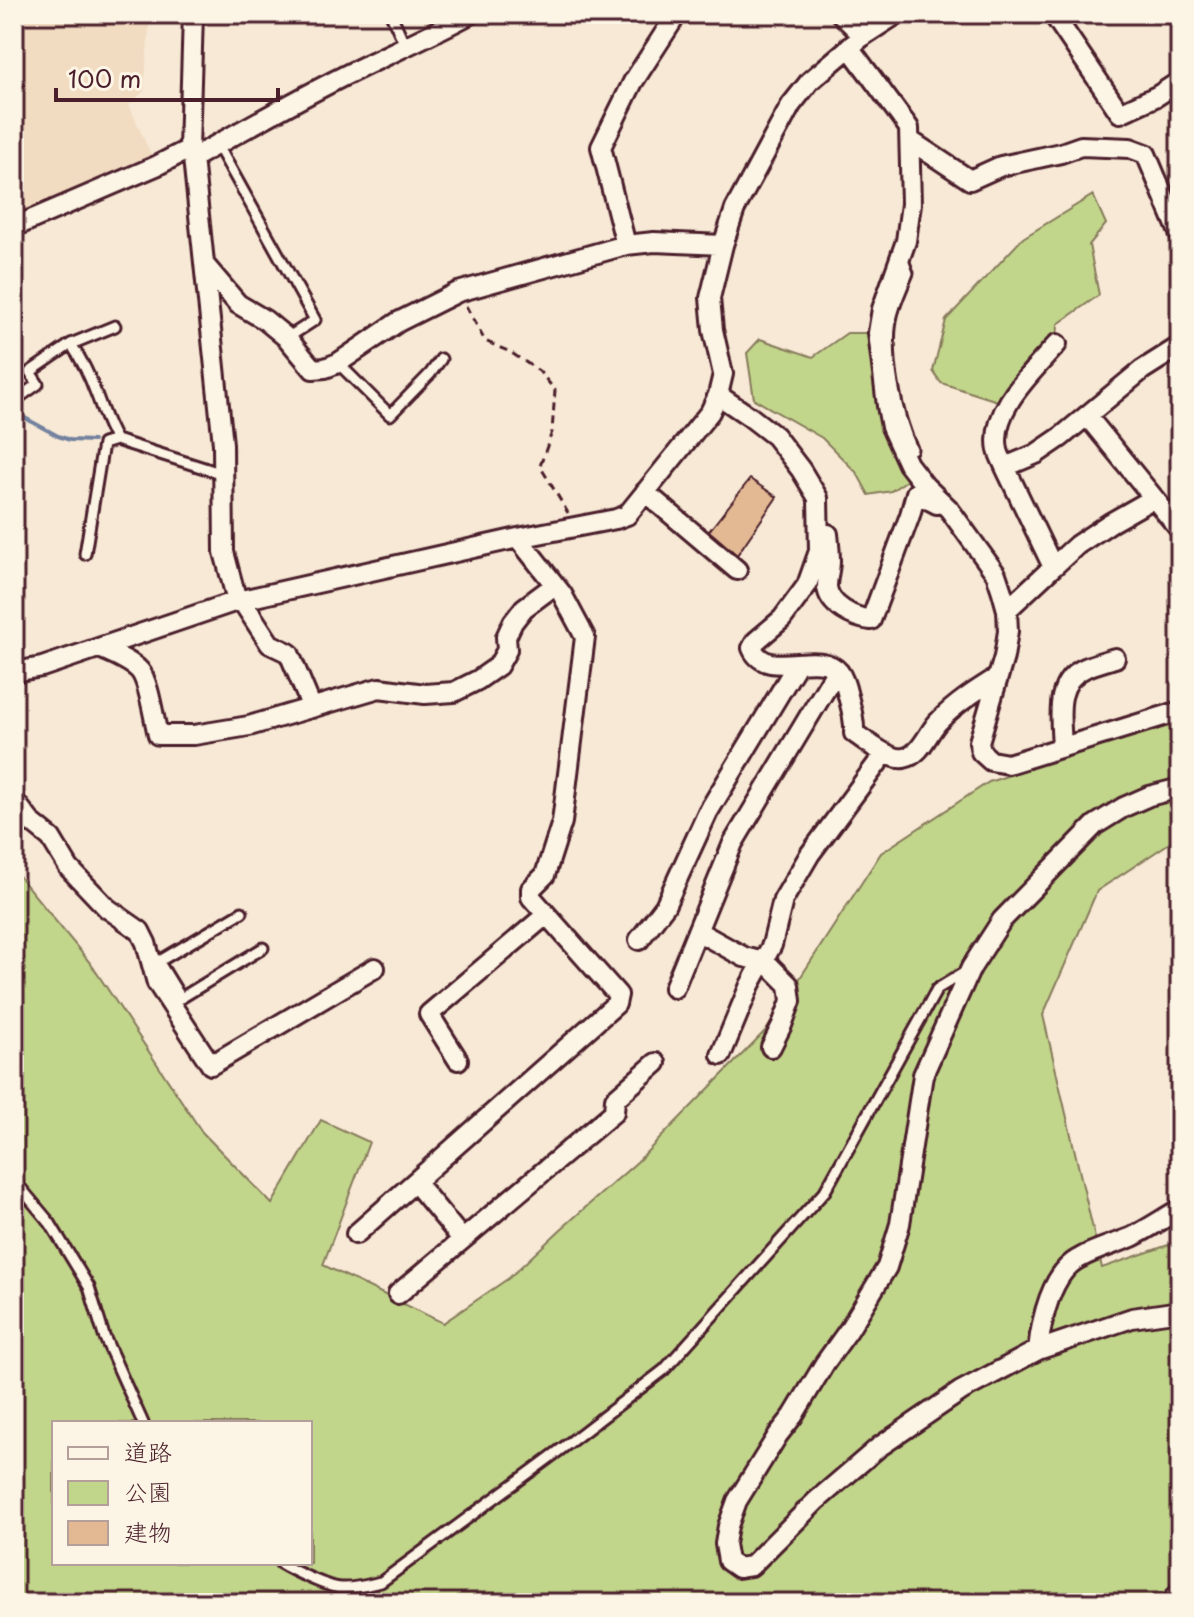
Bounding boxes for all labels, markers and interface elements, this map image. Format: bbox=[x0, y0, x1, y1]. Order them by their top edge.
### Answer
scale bar bbox=[56, 52, 278, 102]
text: 100 m bbox=[68, 60, 141, 96]
legend bbox=[52, 1421, 312, 1565]
text: 道路 bbox=[124, 1433, 172, 1469]
text: 公園 bbox=[124, 1473, 172, 1509]
text: 建物 bbox=[124, 1513, 172, 1549]

